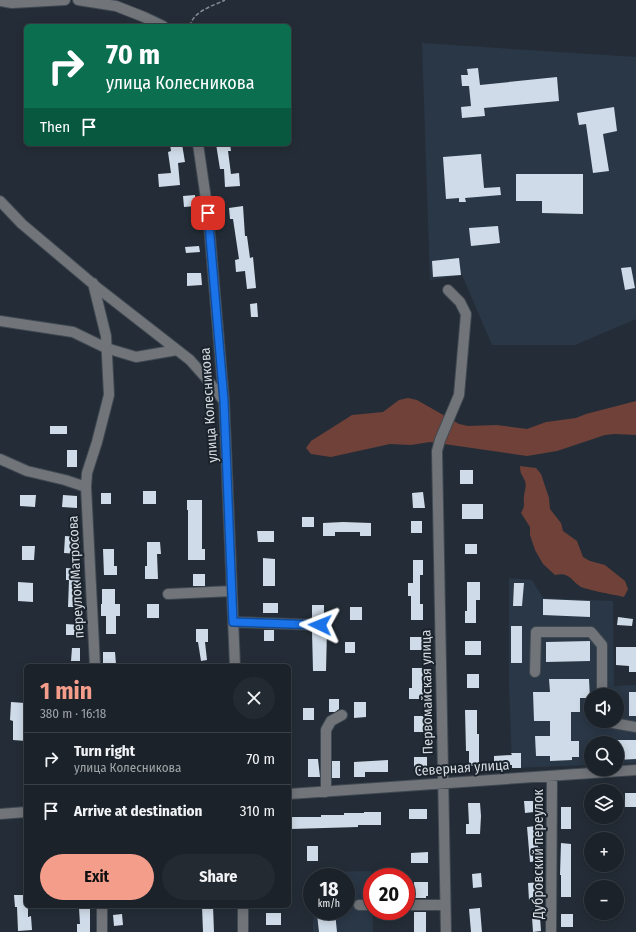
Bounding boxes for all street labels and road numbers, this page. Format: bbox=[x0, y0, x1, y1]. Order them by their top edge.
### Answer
street label: улица Колесникова bbox=[196, 347, 222, 463]
street label: переулок Матросова bbox=[64, 515, 88, 639]
street label: Первомайская улица bbox=[417, 629, 437, 754]
street label: Северная улица bbox=[414, 756, 510, 780]
street label: Дубровский переулок bbox=[530, 789, 547, 920]

